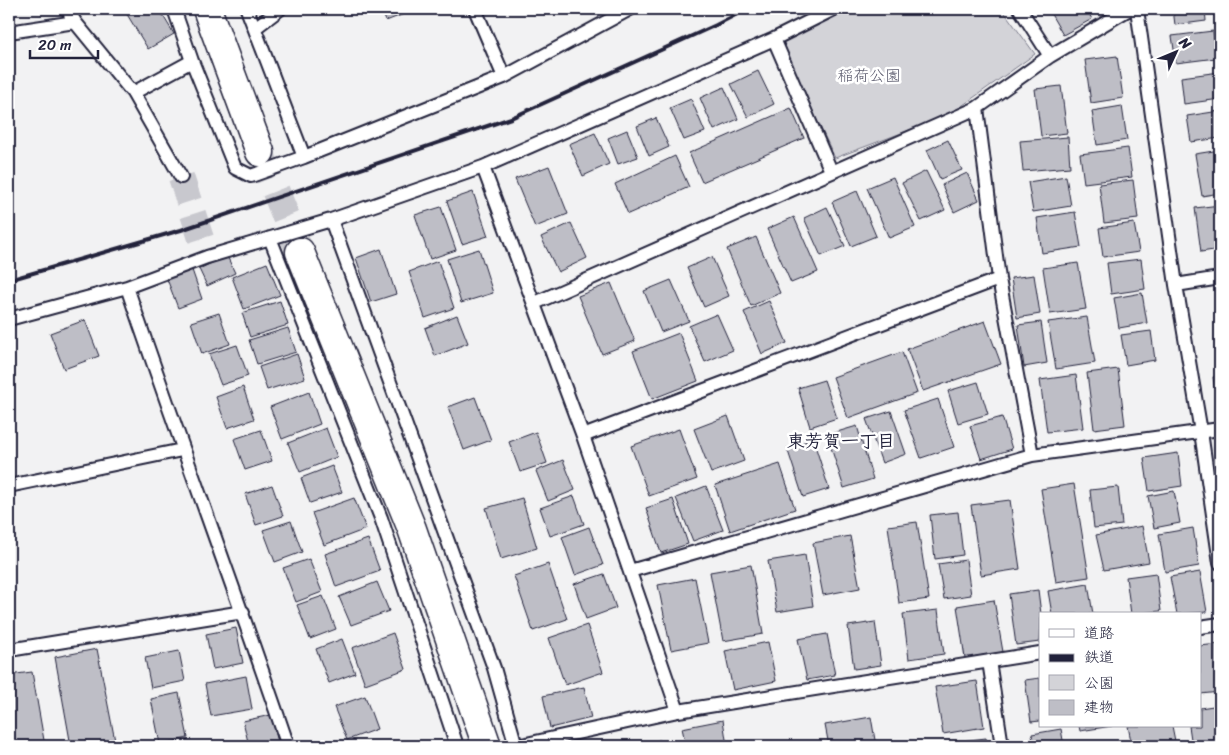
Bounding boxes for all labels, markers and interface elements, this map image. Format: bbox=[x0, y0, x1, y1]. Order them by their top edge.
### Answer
scale bar bbox=[30, 28, 98, 60]
north arrow bbox=[1152, 28, 1202, 78]
text: N bbox=[1172, 30, 1198, 56]
text: 20 m bbox=[38, 32, 72, 58]
park label: 稲荷公園 bbox=[837, 61, 901, 90]
district label: 東芳賀一丁目 bbox=[787, 425, 895, 457]
legend bbox=[1039, 612, 1202, 728]
text: 道路 bbox=[1084, 620, 1114, 646]
text: 鉄道 bbox=[1084, 644, 1114, 670]
text: 公園 bbox=[1084, 670, 1114, 696]
text: 建物 bbox=[1084, 694, 1114, 720]

